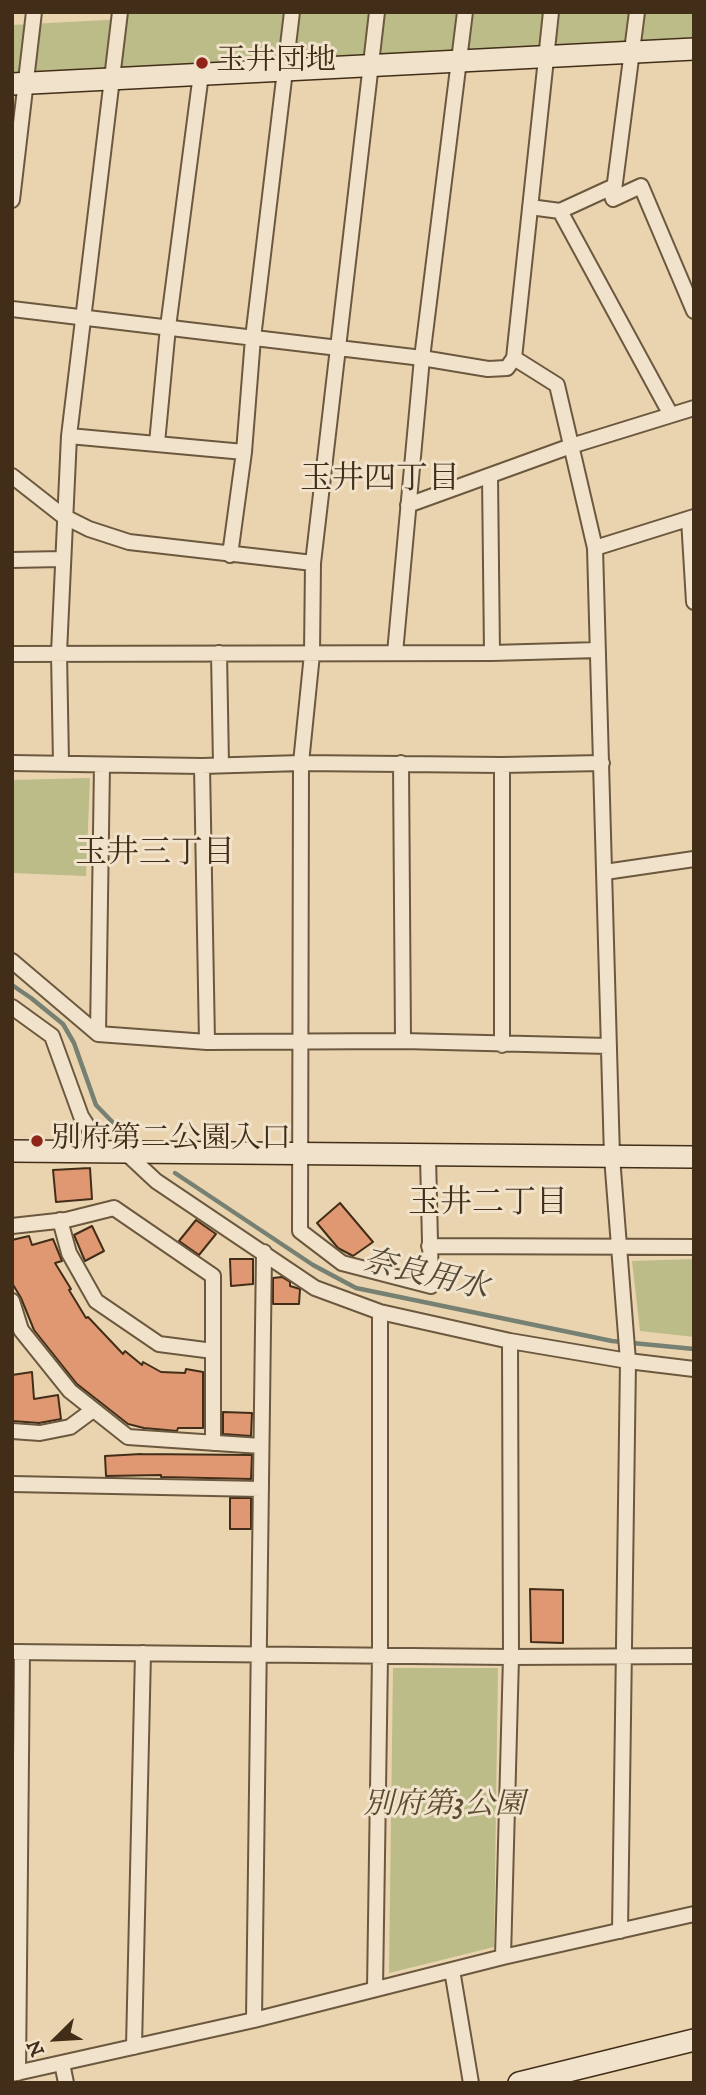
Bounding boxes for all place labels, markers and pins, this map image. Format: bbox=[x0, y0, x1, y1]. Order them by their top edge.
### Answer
place label: 玉井団地 bbox=[216, 45, 336, 81]
marker: 玉井団地 bbox=[194, 55, 210, 71]
place label: 別府第二公園入口 bbox=[51, 1123, 291, 1159]
marker: 別府第二公園入口 bbox=[29, 1133, 45, 1149]

